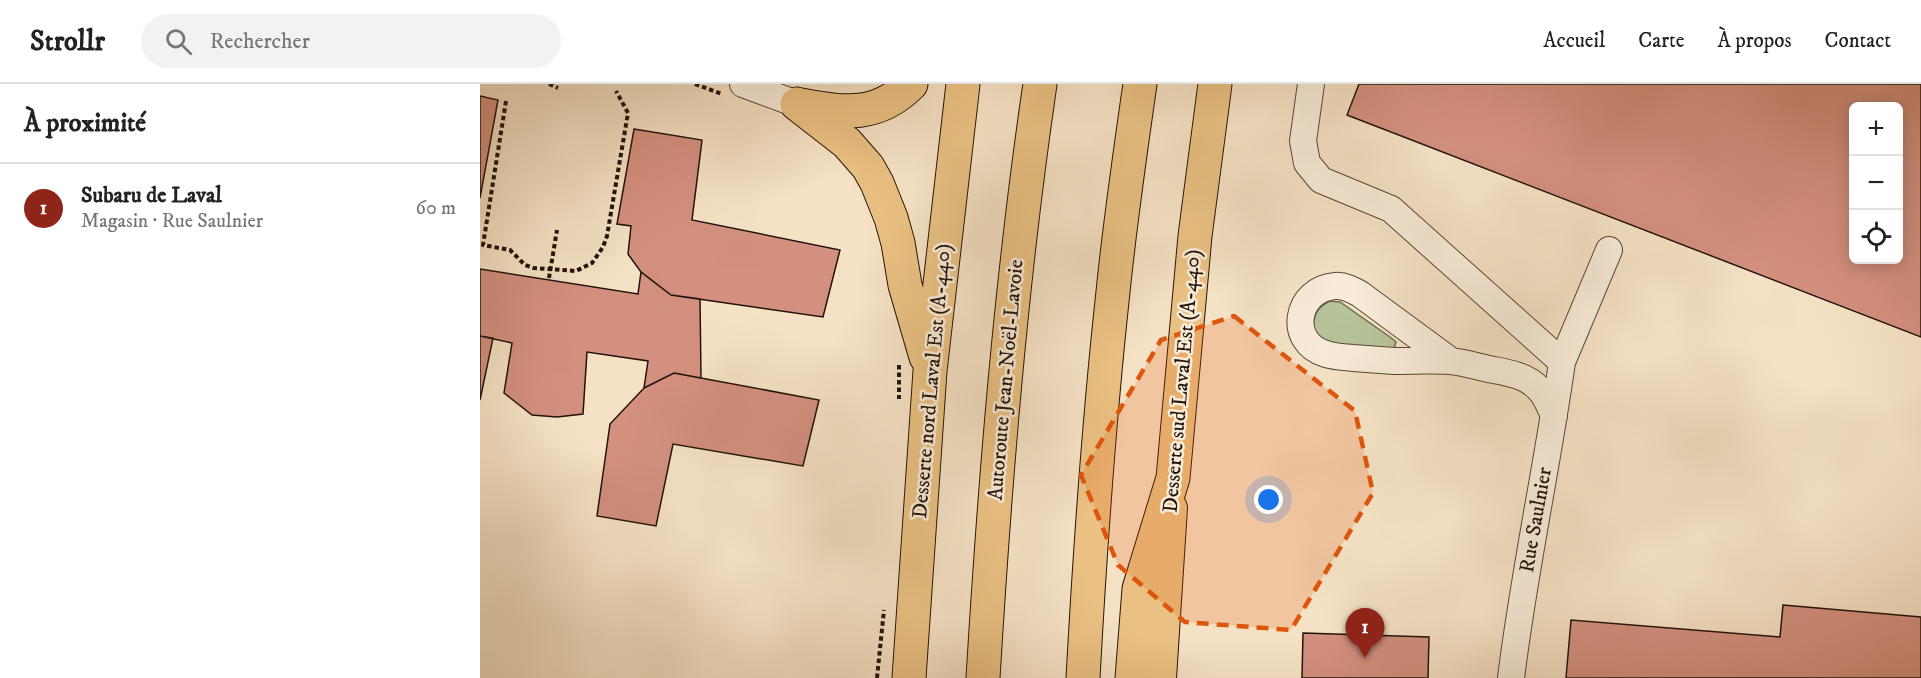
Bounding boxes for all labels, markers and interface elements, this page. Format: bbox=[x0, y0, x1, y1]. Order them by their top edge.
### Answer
search box bbox=[141, 14, 561, 68]
text: Strollr bbox=[30, 24, 105, 59]
icon: search bbox=[162, 25, 195, 58]
text: Rechercher bbox=[210, 28, 310, 55]
text: Accueil bbox=[1543, 28, 1605, 54]
text: Carte bbox=[1638, 28, 1684, 54]
text: À propos bbox=[1717, 28, 1792, 54]
text: Contact bbox=[1825, 28, 1891, 54]
map controls bbox=[1849, 102, 1903, 264]
button: + bbox=[1849, 102, 1903, 156]
text: À proximité bbox=[24, 107, 146, 140]
button: − bbox=[1849, 156, 1903, 210]
text: Subaru de Laval bbox=[81, 182, 222, 209]
text: 1 bbox=[40, 196, 47, 221]
text: 60 m bbox=[416, 196, 456, 221]
text: Magasin · Rue Saulnier bbox=[81, 209, 263, 234]
button: locate bbox=[1849, 210, 1903, 264]
street label: Desserte nord Laval Est (A-440) bbox=[907, 242, 957, 520]
street label: Desserte sud Laval Est (A-440) bbox=[1158, 248, 1206, 514]
street label: Autoroute Jean-Noël-Lavoie bbox=[983, 258, 1030, 501]
street label: Rue Saulnier bbox=[1514, 465, 1558, 575]
your location bbox=[1254, 485, 1283, 514]
pin: 1 bbox=[1346, 608, 1384, 658]

